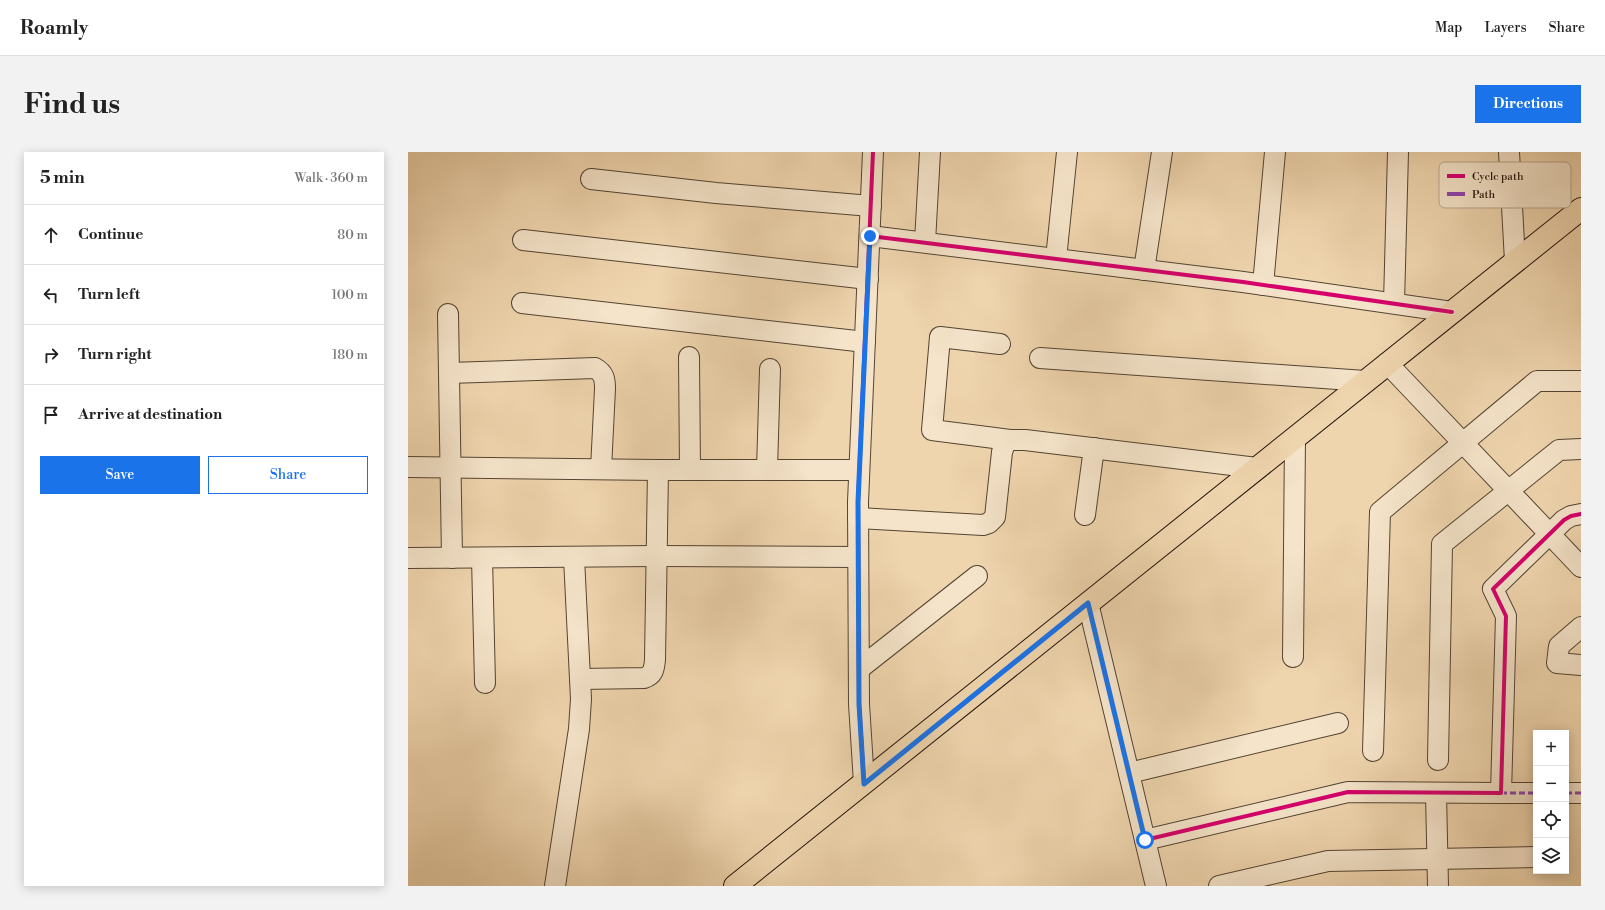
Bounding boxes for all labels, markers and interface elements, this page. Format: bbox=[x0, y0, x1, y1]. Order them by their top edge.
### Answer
text: Roamly bbox=[20, 16, 88, 40]
text: Map bbox=[1435, 19, 1462, 37]
text: Layers bbox=[1484, 19, 1527, 37]
text: Share bbox=[1549, 19, 1585, 37]
button: Directions bbox=[1475, 85, 1581, 123]
text: Find us bbox=[24, 87, 120, 122]
legend bbox=[1439, 162, 1571, 208]
text: 5 min bbox=[40, 167, 85, 189]
text: Walk · 360 m bbox=[295, 170, 368, 186]
text: Cycle path bbox=[1472, 170, 1524, 184]
text: Path bbox=[1472, 188, 1496, 202]
icon: ahead bbox=[40, 224, 62, 246]
text: Continue bbox=[78, 225, 143, 244]
text: 80 m bbox=[337, 227, 368, 243]
route end bbox=[861, 227, 879, 245]
icon: left bbox=[40, 284, 62, 306]
text: Turn left bbox=[78, 285, 140, 304]
text: 100 m bbox=[332, 287, 368, 303]
icon: right bbox=[40, 344, 62, 366]
text: Turn right bbox=[78, 345, 152, 364]
text: 180 m bbox=[332, 347, 368, 363]
icon: arrive bbox=[40, 404, 62, 426]
text: Arrive at destination bbox=[78, 405, 222, 424]
button: Save bbox=[40, 456, 200, 494]
button: Share bbox=[208, 456, 368, 494]
map controls bbox=[1533, 730, 1569, 874]
button: + bbox=[1533, 730, 1569, 766]
button: − bbox=[1533, 766, 1569, 802]
button: locate bbox=[1533, 802, 1569, 838]
route start bbox=[1136, 831, 1154, 849]
button: layers bbox=[1533, 838, 1569, 874]

